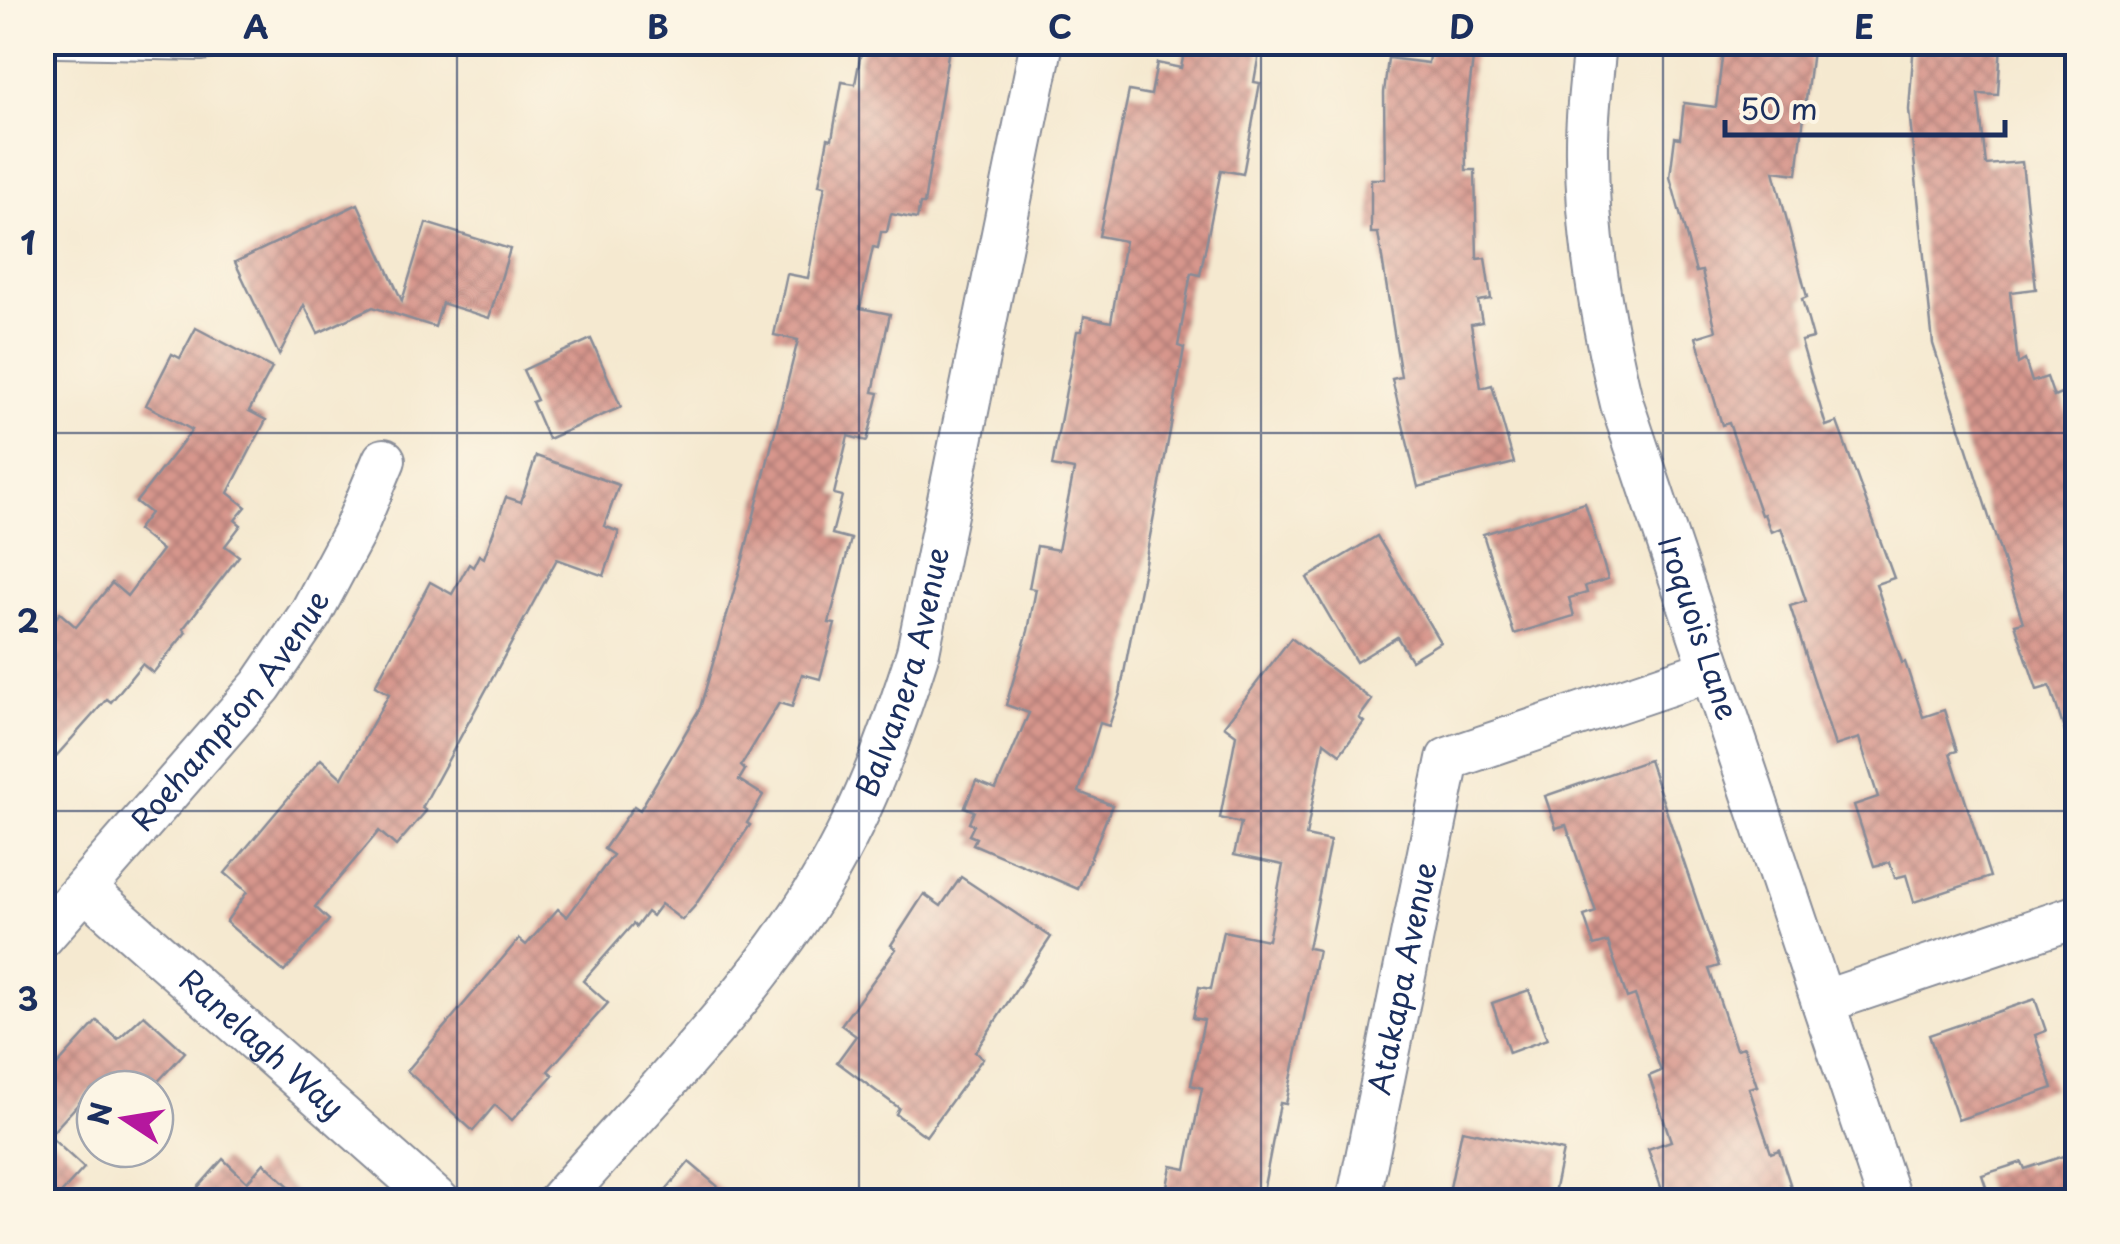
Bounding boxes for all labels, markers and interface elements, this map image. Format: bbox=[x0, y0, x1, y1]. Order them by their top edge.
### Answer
text: A bbox=[243, 2, 269, 50]
text: B bbox=[647, 2, 669, 50]
text: C bbox=[1048, 2, 1072, 50]
text: D bbox=[1449, 2, 1475, 50]
text: E bbox=[1854, 2, 1874, 50]
scale bar bbox=[1725, 75, 2005, 137]
text: 50 m bbox=[1740, 85, 1818, 130]
text: 1 bbox=[20, 218, 36, 266]
street label: Iroquois Lane bbox=[1648, 529, 1752, 726]
street label: Balvanera Avenue bbox=[843, 543, 959, 803]
street label: Roehampton Avenue bbox=[119, 582, 339, 840]
text: 2 bbox=[17, 596, 39, 644]
street label: Atakapa Avenue bbox=[1355, 858, 1447, 1099]
street label: Ranelagh Way bbox=[170, 957, 355, 1128]
text: 3 bbox=[18, 974, 38, 1022]
north arrow bbox=[75, 1069, 175, 1169]
text: N bbox=[76, 1098, 122, 1129]

